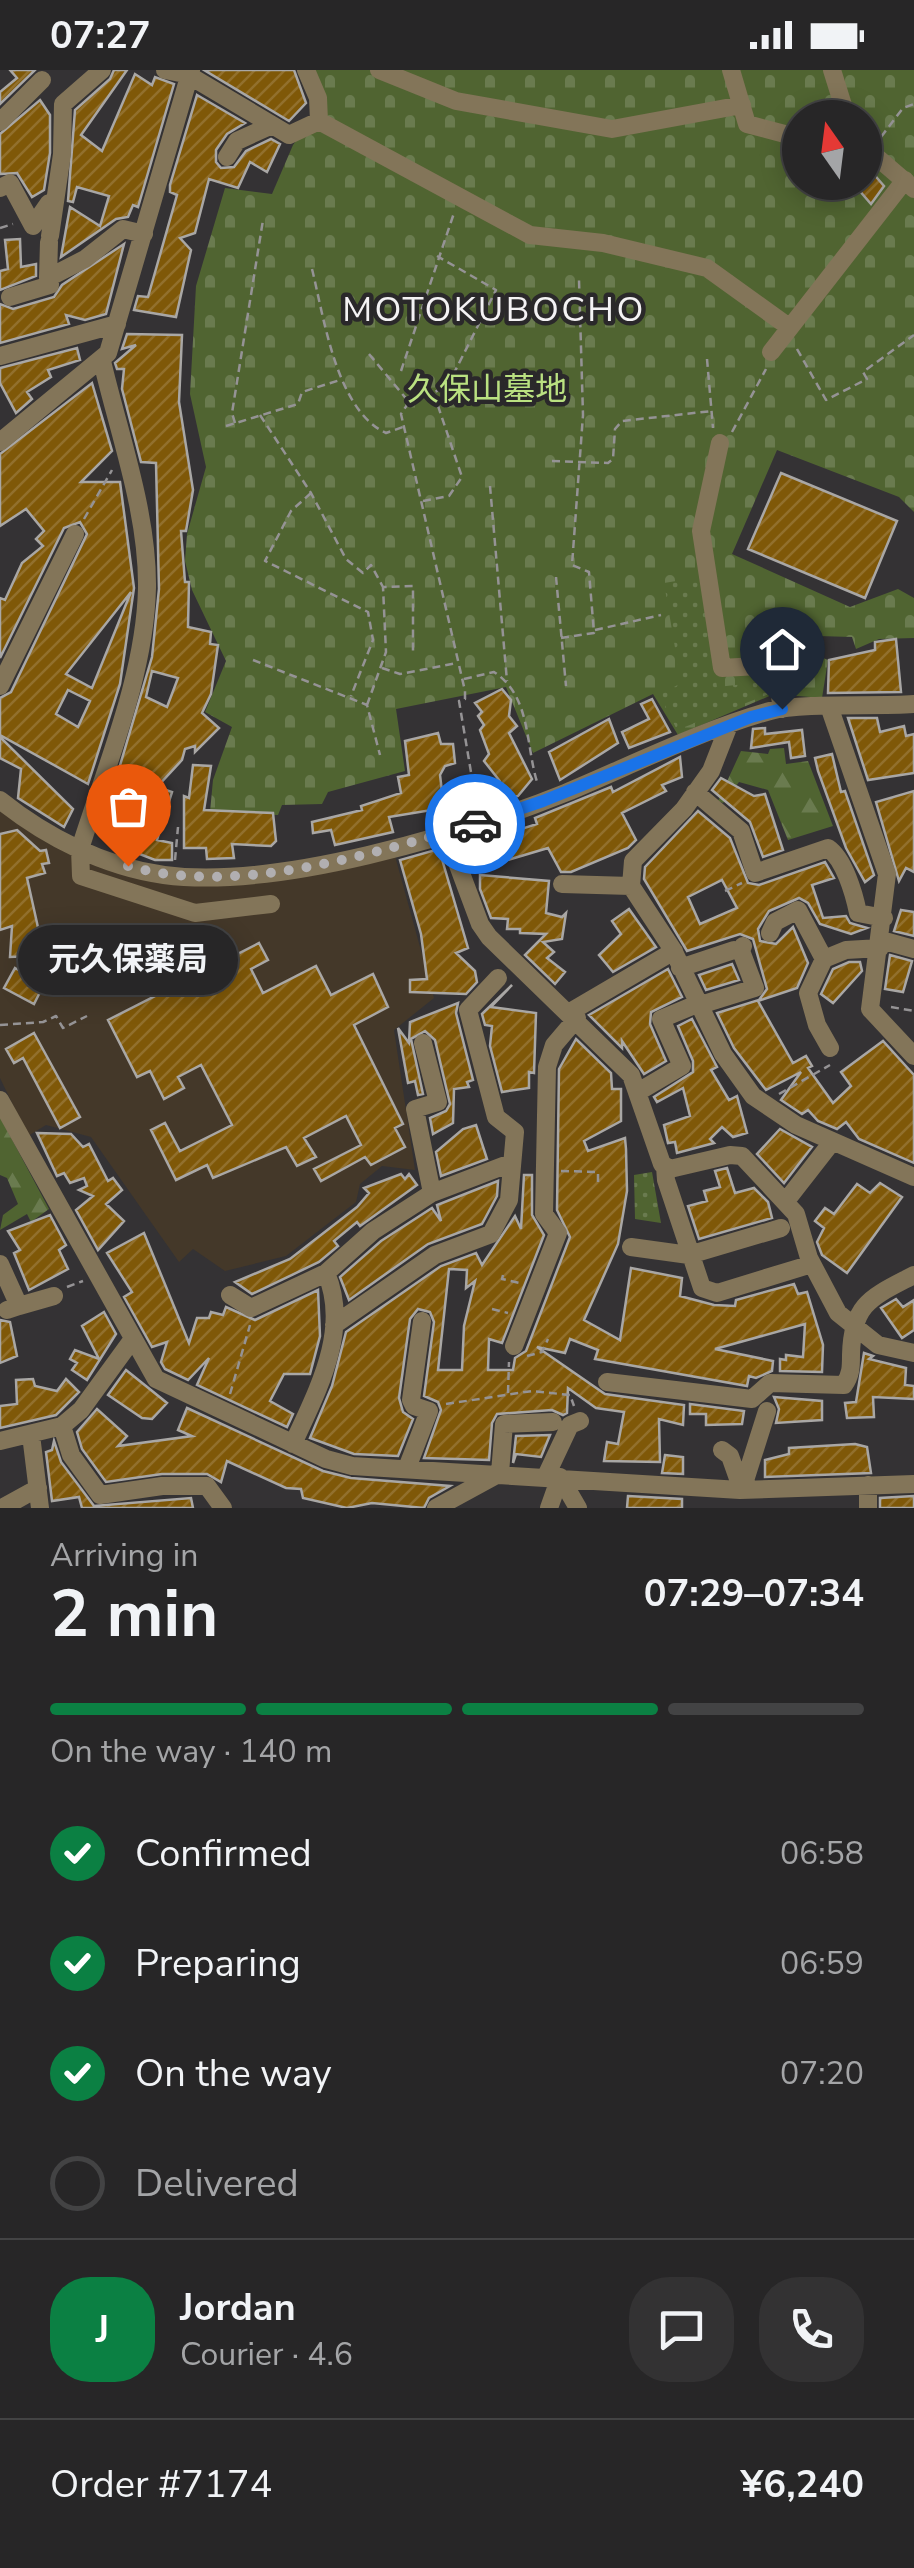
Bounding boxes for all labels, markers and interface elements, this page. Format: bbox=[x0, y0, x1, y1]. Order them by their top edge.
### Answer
text: 07:27 bbox=[50, 10, 151, 61]
north arrow bbox=[782, 100, 882, 200]
map controls bbox=[782, 100, 882, 200]
district label: MOTOKUBOCHO bbox=[342, 286, 646, 333]
park label: 久保山墓地 bbox=[407, 368, 567, 411]
pin bbox=[740, 607, 825, 710]
icon: home bbox=[755, 622, 810, 677]
pin bbox=[86, 764, 171, 867]
courier bbox=[425, 774, 525, 874]
icon: bag bbox=[101, 779, 156, 834]
icon: car bbox=[448, 797, 503, 852]
callout: 元久保薬局 bbox=[18, 926, 238, 996]
text: 元久保薬局 bbox=[48, 938, 208, 981]
text: Arriving in bbox=[50, 1534, 198, 1577]
text: 07:29–07:34 bbox=[644, 1568, 864, 1619]
text: 2 min bbox=[50, 1570, 218, 1659]
text: On the way · 140 m bbox=[50, 1730, 332, 1773]
icon: check bbox=[50, 1826, 105, 1881]
text: Confirmed bbox=[135, 1828, 312, 1879]
text: 06:58 bbox=[780, 1832, 864, 1875]
icon: check bbox=[50, 1936, 105, 1991]
text: Preparing bbox=[135, 1938, 301, 1989]
text: 06:59 bbox=[780, 1942, 864, 1985]
icon: check bbox=[50, 2046, 105, 2101]
text: On the way bbox=[135, 2048, 331, 2099]
text: 07:20 bbox=[780, 2052, 864, 2095]
text: Delivered bbox=[135, 2158, 299, 2209]
button: chat bbox=[629, 2277, 734, 2382]
button: phone bbox=[759, 2277, 864, 2382]
text: Jordan bbox=[180, 2282, 296, 2333]
text: J bbox=[96, 2304, 109, 2355]
text: Courier · 4.6 bbox=[180, 2333, 353, 2376]
text: Order #7174 bbox=[50, 2459, 272, 2510]
text: ¥6,240 bbox=[741, 2459, 864, 2510]

